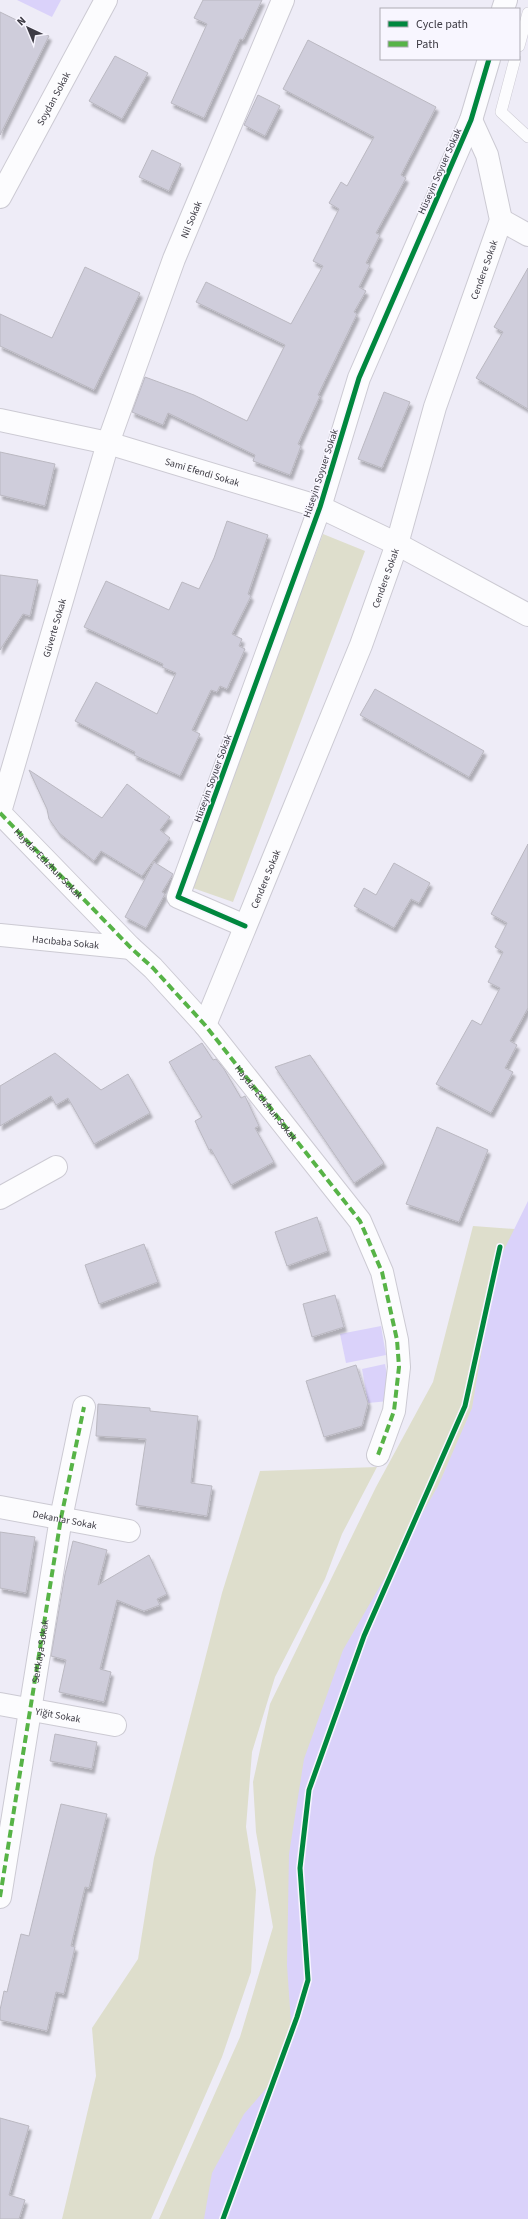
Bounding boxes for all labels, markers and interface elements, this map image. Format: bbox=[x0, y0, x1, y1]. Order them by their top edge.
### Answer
north arrow bbox=[8, 8, 48, 48]
legend bbox=[380, 8, 520, 60]
text: N bbox=[14, 13, 29, 29]
text: Cycle path bbox=[416, 16, 468, 33]
text: Path bbox=[416, 36, 439, 53]
street label: Soydan Sokak bbox=[34, 69, 74, 128]
street label: Hüseyin Soyuer Sokak bbox=[415, 126, 465, 217]
street label: Nil Sokak bbox=[178, 199, 206, 240]
street label: Cendere Sokak bbox=[467, 238, 502, 302]
street label: Hüseyin Soyuer Sokak bbox=[300, 427, 342, 520]
street label: Sami Efendi Sokak bbox=[163, 455, 241, 490]
street label: Cendere Sokak bbox=[369, 546, 403, 610]
street label: Güverte Sokak bbox=[40, 597, 70, 659]
street label: Hüseyin Soyuer Sokak bbox=[191, 732, 235, 824]
street label: Haydar Edizhun Sokak bbox=[10, 825, 86, 902]
street label: Cendere Sokak bbox=[248, 848, 284, 911]
street label: Hacıbaba Sokak bbox=[31, 932, 100, 953]
street label: Haydar Edizhun Sokak bbox=[231, 1062, 300, 1144]
street label: Dekanlar Sokak bbox=[31, 1507, 98, 1533]
street label: Sertkaya Sokak bbox=[29, 1618, 53, 1684]
street label: Yiğit Sokak bbox=[33, 1704, 82, 1727]

